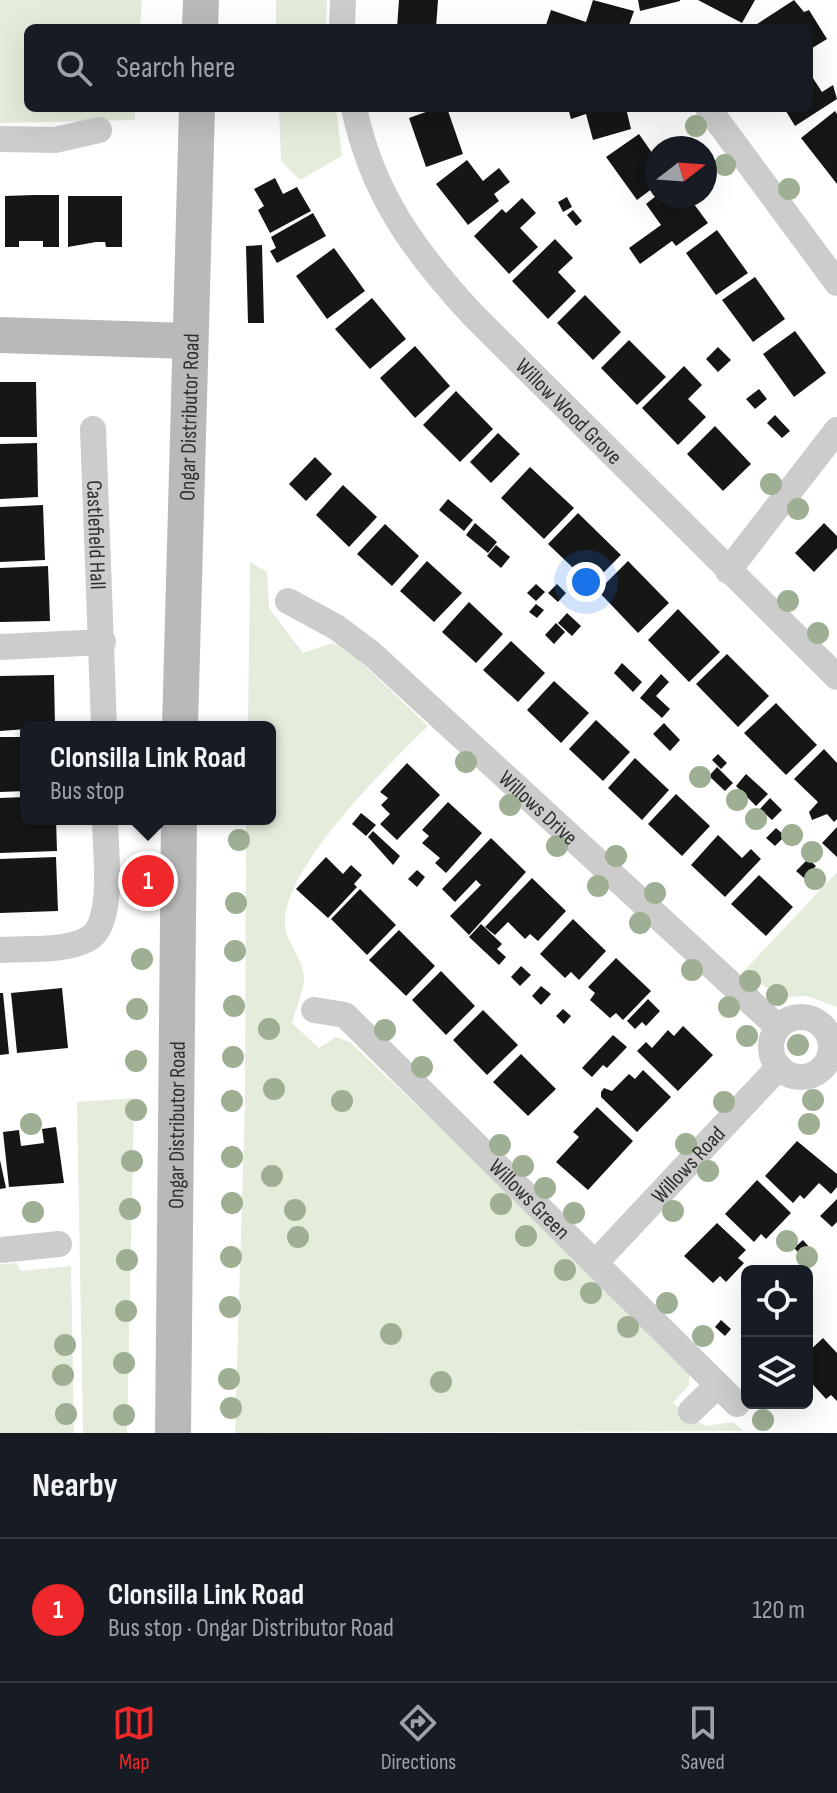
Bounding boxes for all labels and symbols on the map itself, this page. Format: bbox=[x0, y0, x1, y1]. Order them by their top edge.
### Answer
north arrow bbox=[645, 136, 717, 208]
street label: Ongar Distributor Road bbox=[174, 333, 206, 501]
street label: Willow Wood Grove bbox=[509, 353, 627, 471]
street label: Castlefield Hall bbox=[80, 480, 111, 590]
your location bbox=[566, 562, 606, 602]
street label: Willows Drive bbox=[493, 765, 583, 851]
pin: 1 bbox=[122, 851, 174, 911]
street label: Ongar Distributor Road bbox=[163, 1041, 192, 1209]
street label: Willows Road bbox=[646, 1121, 732, 1210]
street label: Willows Green bbox=[483, 1154, 575, 1246]

